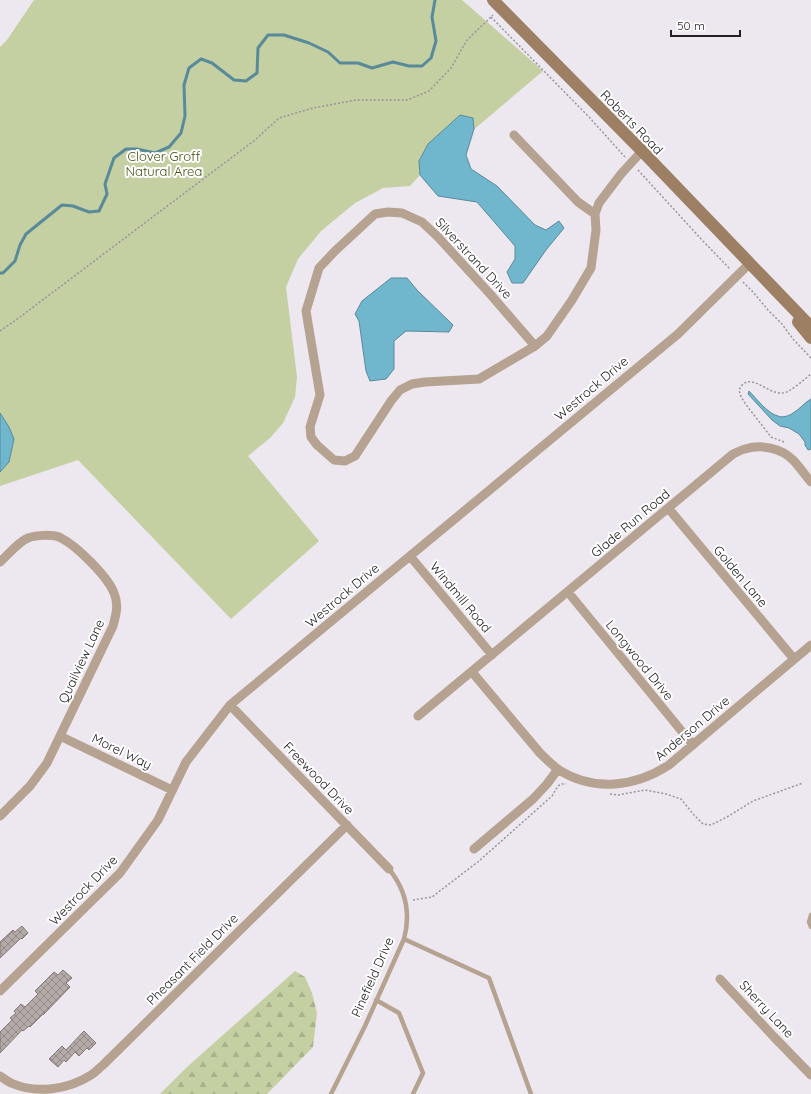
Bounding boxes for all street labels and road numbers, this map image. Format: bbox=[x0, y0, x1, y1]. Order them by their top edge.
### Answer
street label: Roberts Road bbox=[597, 86, 667, 158]
street label: Silverstrand Drive bbox=[432, 214, 516, 302]
street label: Westrock Drive bbox=[551, 353, 631, 423]
street label: Glade Run Road bbox=[587, 485, 673, 561]
street label: Golden Lane bbox=[711, 542, 771, 610]
street label: Windmill Road bbox=[427, 558, 495, 636]
street label: Westrock Drive bbox=[302, 560, 382, 630]
street label: Quailview Lane bbox=[55, 616, 107, 706]
street label: Longwood Drive bbox=[603, 617, 677, 703]
street label: Anderson Drive bbox=[651, 692, 733, 764]
street label: Morel Way bbox=[89, 730, 155, 772]
street label: Freewood Drive bbox=[280, 738, 358, 818]
street label: Westrock Drive bbox=[46, 852, 120, 928]
street label: Pheasant Field Drive bbox=[143, 910, 241, 1008]
street label: Pinefield Drive bbox=[347, 935, 397, 1019]
street label: Sherry Lane bbox=[736, 977, 798, 1041]

